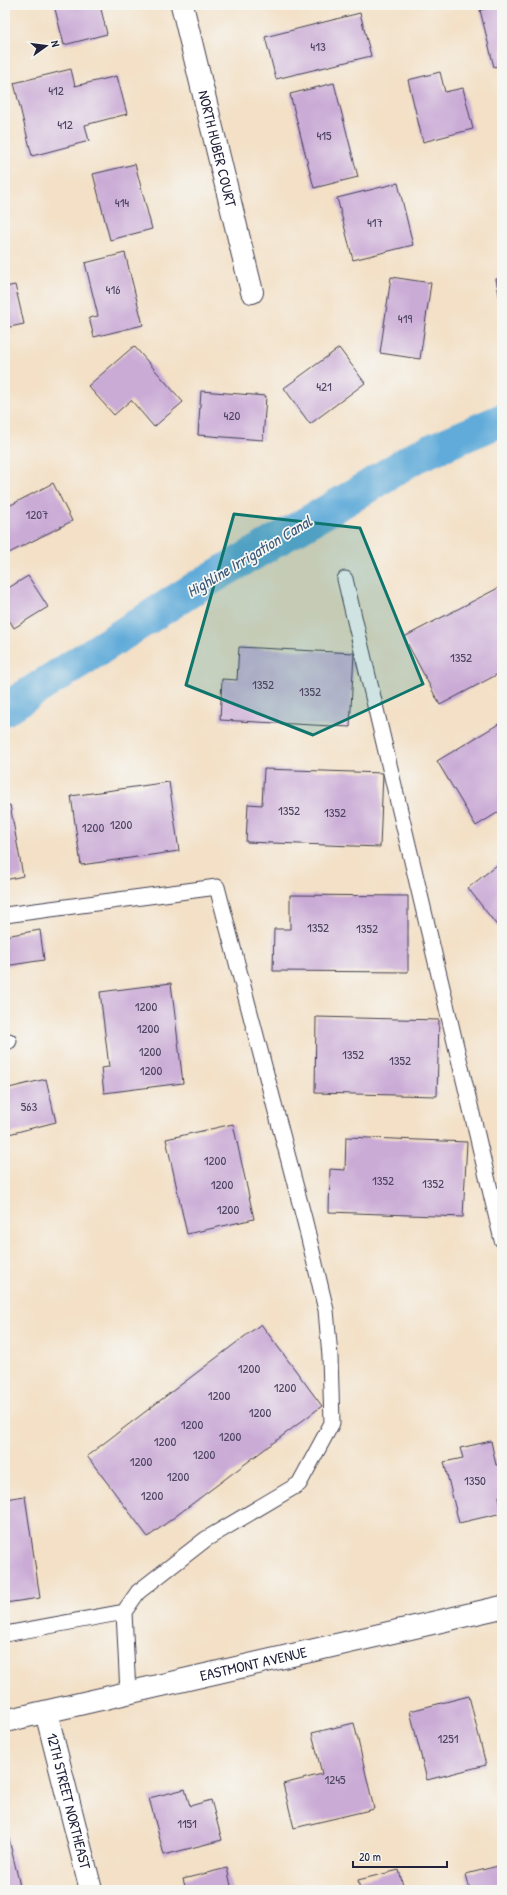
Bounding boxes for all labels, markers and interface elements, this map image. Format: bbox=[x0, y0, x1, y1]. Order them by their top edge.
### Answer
north arrow bbox=[26, 26, 66, 66]
house number: 413 bbox=[310, 37, 326, 55]
text: N bbox=[48, 39, 63, 48]
house number: 412 bbox=[48, 81, 64, 99]
street label: NORTH HUBER COURT bbox=[193, 88, 242, 210]
house number: 412 bbox=[57, 115, 73, 133]
house number: 415 bbox=[316, 126, 332, 144]
house number: 414 bbox=[115, 193, 129, 211]
house number: 417 bbox=[367, 213, 383, 231]
house number: 416 bbox=[106, 280, 120, 298]
house number: 419 bbox=[398, 309, 412, 327]
house number: 421 bbox=[316, 377, 332, 395]
house number: 420 bbox=[224, 406, 241, 424]
house number: 1207 bbox=[25, 505, 49, 523]
water label: Highline Irrigation Canal bbox=[182, 510, 316, 602]
house number: 1352 bbox=[450, 648, 472, 666]
house number: 1352 bbox=[252, 675, 274, 693]
house number: 1352 bbox=[299, 682, 321, 700]
house number: 1352 bbox=[278, 801, 300, 819]
house number: 1352 bbox=[324, 803, 346, 821]
house number: 1200 bbox=[110, 815, 132, 833]
house number: 1200 bbox=[82, 818, 104, 836]
house number: 1352 bbox=[307, 918, 329, 936]
house number: 1352 bbox=[356, 919, 378, 937]
house number: 1200 bbox=[135, 997, 157, 1015]
house number: 1200 bbox=[137, 1019, 159, 1037]
house number: 1200 bbox=[139, 1042, 161, 1060]
house number: 1352 bbox=[342, 1045, 364, 1063]
house number: 1352 bbox=[389, 1051, 411, 1069]
house number: 1200 bbox=[140, 1061, 162, 1079]
house number: 563 bbox=[21, 1097, 37, 1115]
house number: 1200 bbox=[204, 1151, 226, 1169]
house number: 1352 bbox=[372, 1171, 394, 1189]
house number: 1352 bbox=[422, 1174, 444, 1192]
house number: 1200 bbox=[211, 1175, 233, 1193]
house number: 1200 bbox=[217, 1200, 239, 1218]
house number: 1200 bbox=[238, 1359, 260, 1377]
house number: 1200 bbox=[274, 1378, 296, 1396]
house number: 1200 bbox=[208, 1386, 230, 1404]
house number: 1200 bbox=[249, 1403, 271, 1421]
house number: 1200 bbox=[181, 1415, 203, 1433]
house number: 1200 bbox=[219, 1427, 241, 1445]
house number: 1200 bbox=[154, 1432, 176, 1450]
house number: 1200 bbox=[193, 1445, 215, 1463]
house number: 1200 bbox=[130, 1452, 152, 1470]
house number: 1200 bbox=[167, 1467, 189, 1485]
house number: 1350 bbox=[464, 1471, 486, 1489]
house number: 1200 bbox=[141, 1486, 163, 1504]
street label: EASTMONT AVENUE bbox=[198, 1641, 309, 1686]
house number: 1251 bbox=[437, 1729, 459, 1747]
street label: 12TH STREET NORTHEAST bbox=[42, 1731, 97, 1872]
house number: 1245 bbox=[324, 1770, 346, 1788]
house number: 1151 bbox=[177, 1814, 197, 1832]
scale bar bbox=[353, 1843, 447, 1869]
text: 20 m bbox=[359, 1848, 381, 1865]

